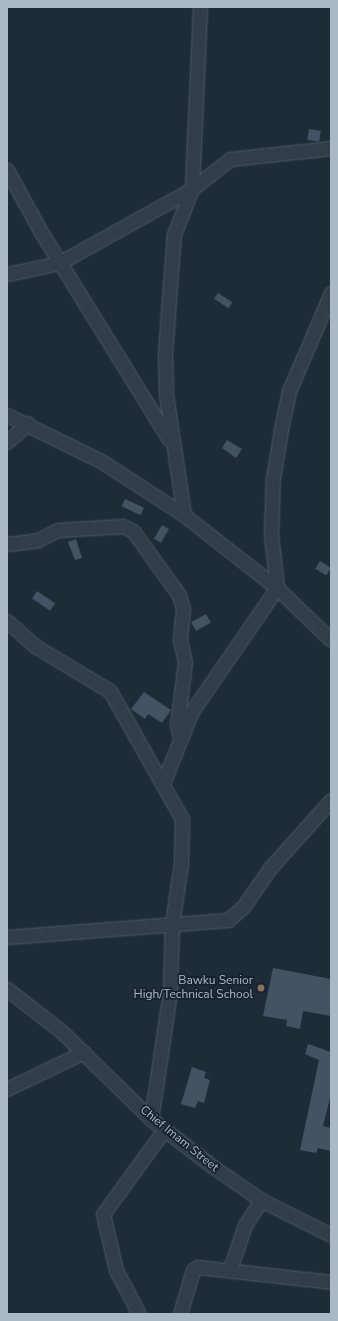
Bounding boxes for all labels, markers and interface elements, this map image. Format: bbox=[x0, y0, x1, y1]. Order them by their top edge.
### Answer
place label: Bawku Senior High/Technical School bbox=[134, 974, 253, 1002]
marker: Bawku Senior High/Technical School bbox=[256, 983, 266, 993]
street label: Chief Imam Street bbox=[137, 1103, 221, 1175]

